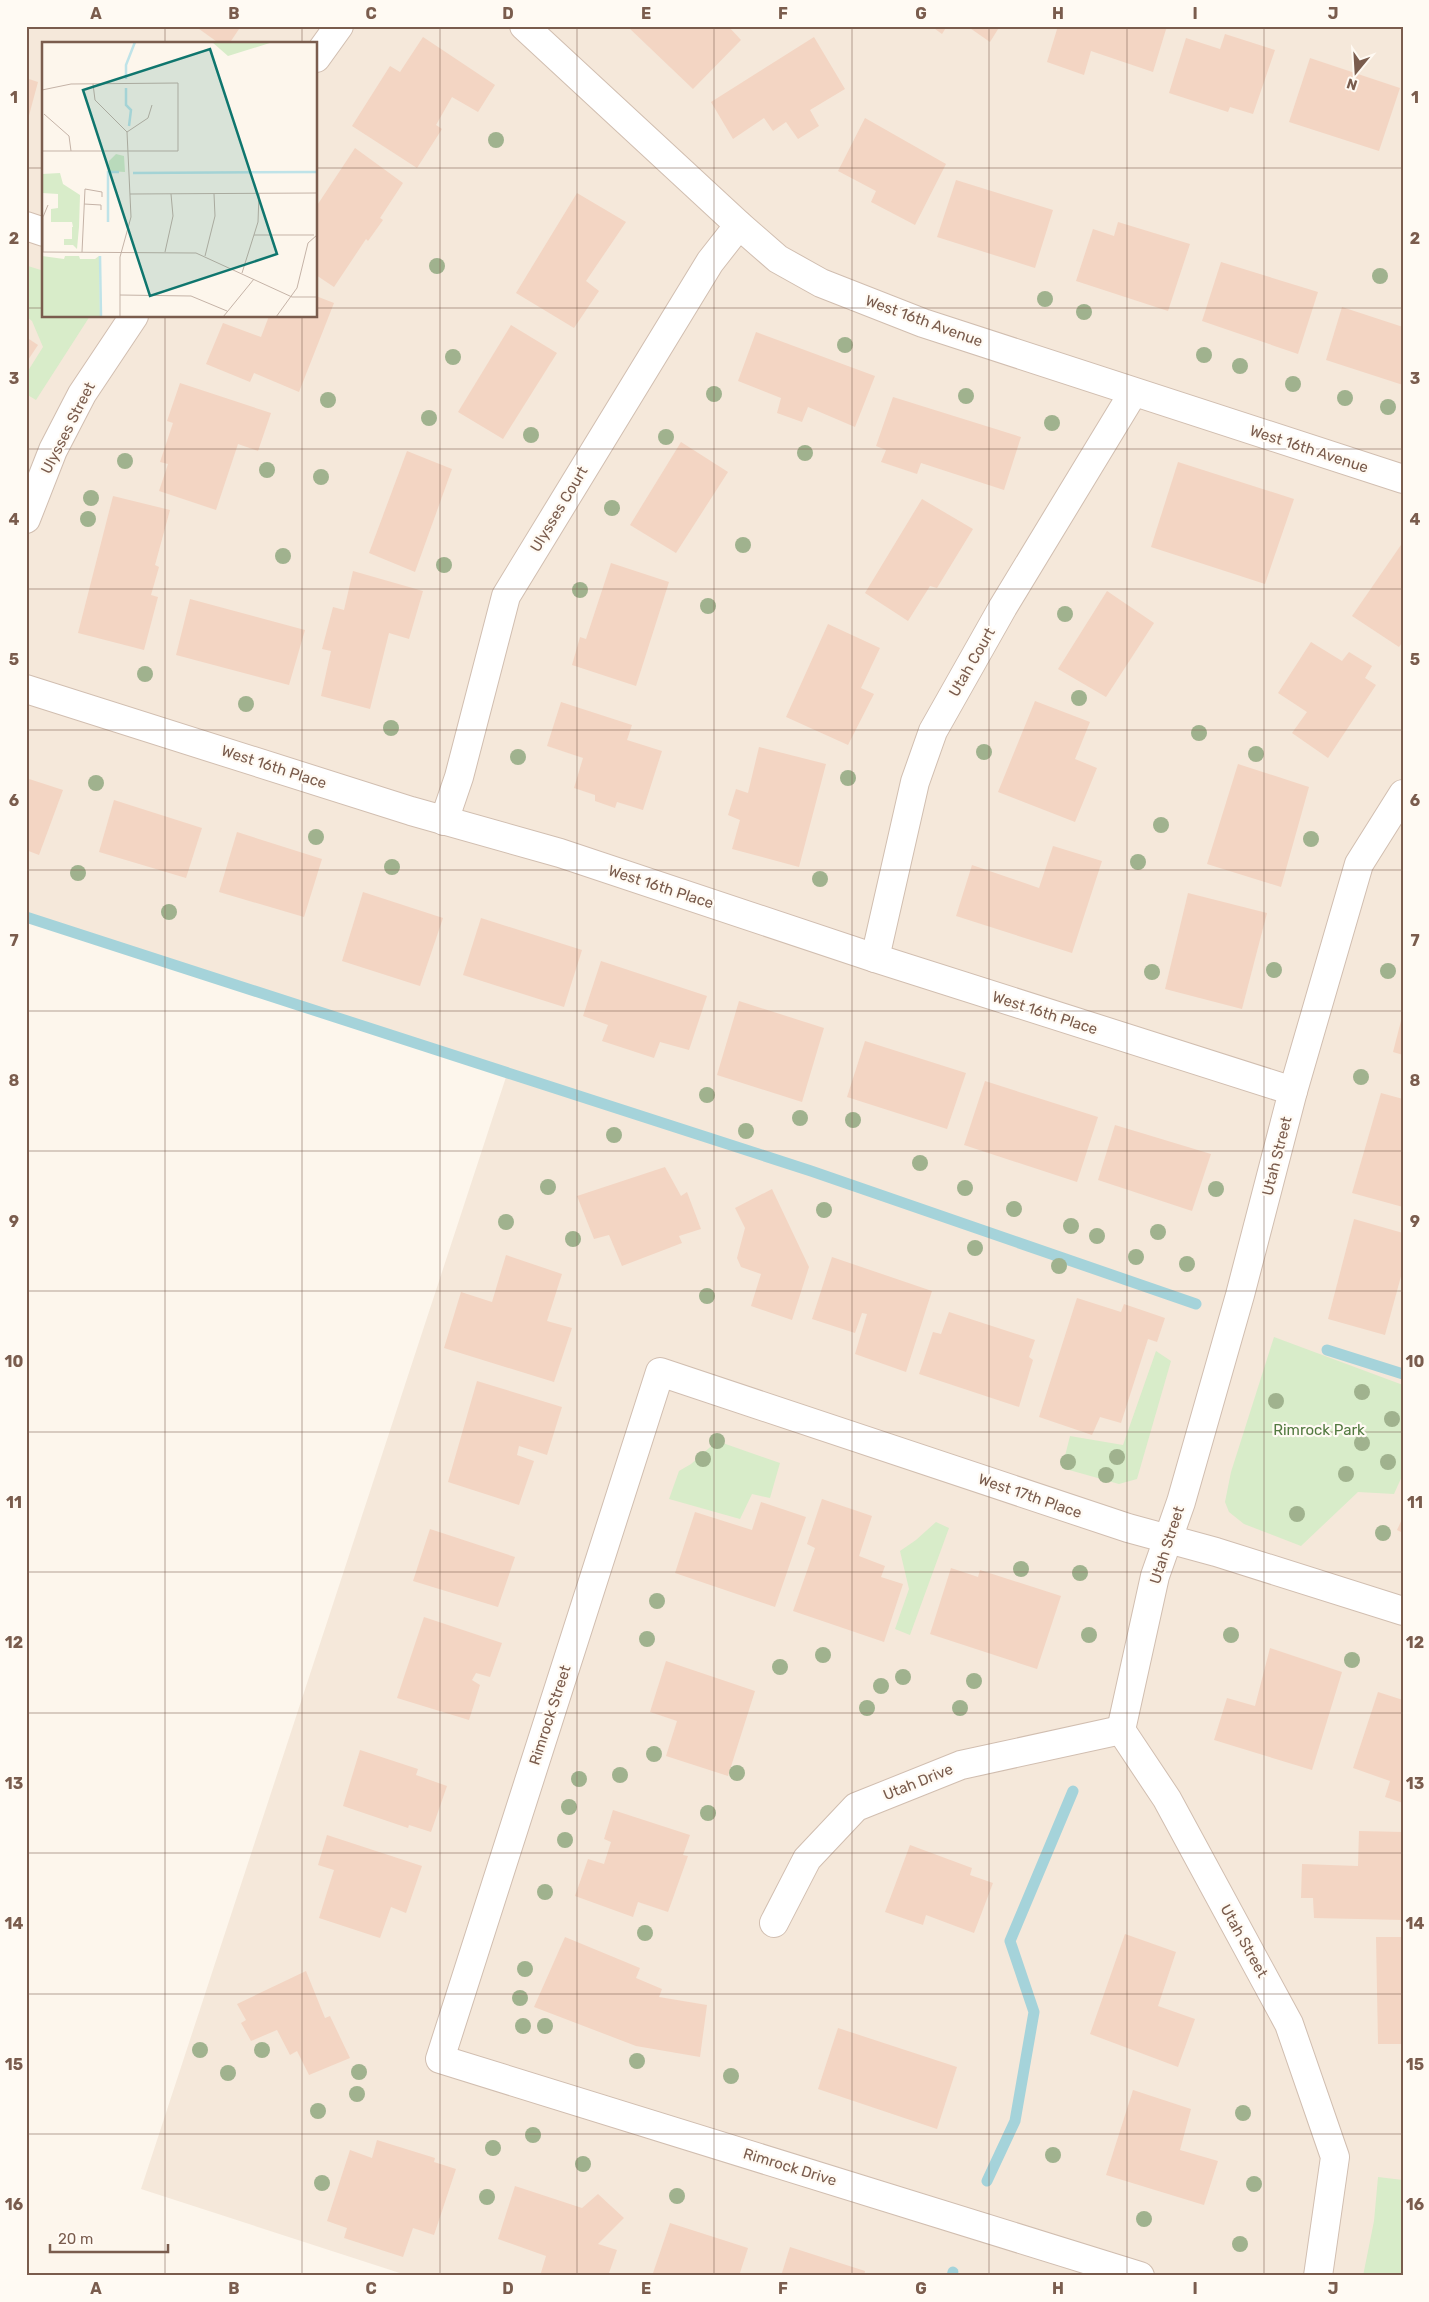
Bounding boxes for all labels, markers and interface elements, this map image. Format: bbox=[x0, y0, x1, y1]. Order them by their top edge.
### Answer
text: A bbox=[90, 4, 102, 23]
text: B bbox=[228, 4, 240, 23]
text: C bbox=[365, 4, 377, 23]
text: D bbox=[502, 4, 514, 23]
text: E bbox=[641, 4, 651, 23]
text: F bbox=[778, 4, 788, 23]
text: G bbox=[915, 4, 927, 23]
text: H bbox=[1052, 4, 1064, 23]
text: I bbox=[1192, 4, 1198, 23]
text: J bbox=[1328, 4, 1338, 23]
inset map bbox=[42, 42, 318, 318]
north arrow bbox=[1332, 48, 1382, 98]
text: N bbox=[1345, 74, 1360, 94]
text: 1 bbox=[10, 88, 18, 107]
text: 1 bbox=[1411, 88, 1419, 107]
text: 2 bbox=[9, 229, 19, 248]
text: 2 bbox=[1410, 229, 1420, 248]
street label: West 16th Avenue bbox=[863, 291, 985, 351]
text: 3 bbox=[9, 369, 19, 388]
text: 3 bbox=[1410, 369, 1420, 388]
street label: Ulysses Street bbox=[37, 379, 99, 477]
street label: West 16th Avenue bbox=[1247, 421, 1371, 477]
street label: Ulysses Court bbox=[526, 463, 592, 555]
text: 4 bbox=[9, 510, 20, 529]
text: 4 bbox=[1410, 510, 1421, 529]
street label: Utah Court bbox=[945, 624, 999, 700]
text: 5 bbox=[9, 650, 19, 669]
text: 5 bbox=[1410, 650, 1420, 669]
street label: West 16th Place bbox=[219, 741, 329, 793]
text: 6 bbox=[9, 791, 19, 810]
text: 6 bbox=[1410, 791, 1420, 810]
street label: West 16th Place bbox=[606, 861, 716, 913]
text: 7 bbox=[9, 931, 19, 950]
text: 7 bbox=[1410, 931, 1420, 950]
street label: West 16th Place bbox=[990, 987, 1100, 1039]
text: 8 bbox=[9, 1071, 20, 1090]
text: 8 bbox=[1410, 1071, 1421, 1090]
street label: Utah Street bbox=[1258, 1114, 1296, 1197]
text: 9 bbox=[9, 1212, 19, 1231]
text: 9 bbox=[1410, 1212, 1420, 1231]
text: 10 bbox=[5, 1352, 24, 1371]
text: 10 bbox=[1406, 1352, 1425, 1371]
park label: Rimrock Park bbox=[1273, 1421, 1365, 1439]
street label: West 17th Place bbox=[976, 1470, 1084, 1522]
text: 11 bbox=[6, 1493, 22, 1512]
text: 11 bbox=[1407, 1493, 1423, 1512]
street label: Utah Street bbox=[1146, 1504, 1188, 1586]
text: 12 bbox=[5, 1633, 23, 1652]
text: 12 bbox=[1406, 1633, 1424, 1652]
street label: Rimrock Street bbox=[525, 1663, 575, 1767]
street label: Utah Drive bbox=[881, 1760, 955, 1804]
text: 13 bbox=[5, 1774, 23, 1793]
text: 13 bbox=[1406, 1774, 1424, 1793]
street label: Utah Street bbox=[1217, 1901, 1272, 1981]
text: 14 bbox=[5, 1914, 24, 1933]
text: 14 bbox=[1406, 1914, 1425, 1933]
text: 15 bbox=[5, 2055, 23, 2074]
text: 15 bbox=[1406, 2055, 1424, 2074]
street label: Rimrock Drive bbox=[741, 2144, 839, 2190]
text: 16 bbox=[5, 2195, 23, 2214]
text: 16 bbox=[1406, 2195, 1424, 2214]
scale bar bbox=[50, 2222, 168, 2254]
text: 20 m bbox=[58, 2230, 93, 2248]
text: A bbox=[90, 2279, 102, 2298]
text: B bbox=[228, 2279, 240, 2298]
text: C bbox=[365, 2279, 377, 2298]
text: D bbox=[502, 2279, 514, 2298]
text: E bbox=[641, 2279, 651, 2298]
text: F bbox=[778, 2279, 788, 2298]
text: G bbox=[915, 2279, 927, 2298]
text: H bbox=[1052, 2279, 1064, 2298]
text: I bbox=[1192, 2279, 1198, 2298]
text: J bbox=[1328, 2279, 1338, 2298]

